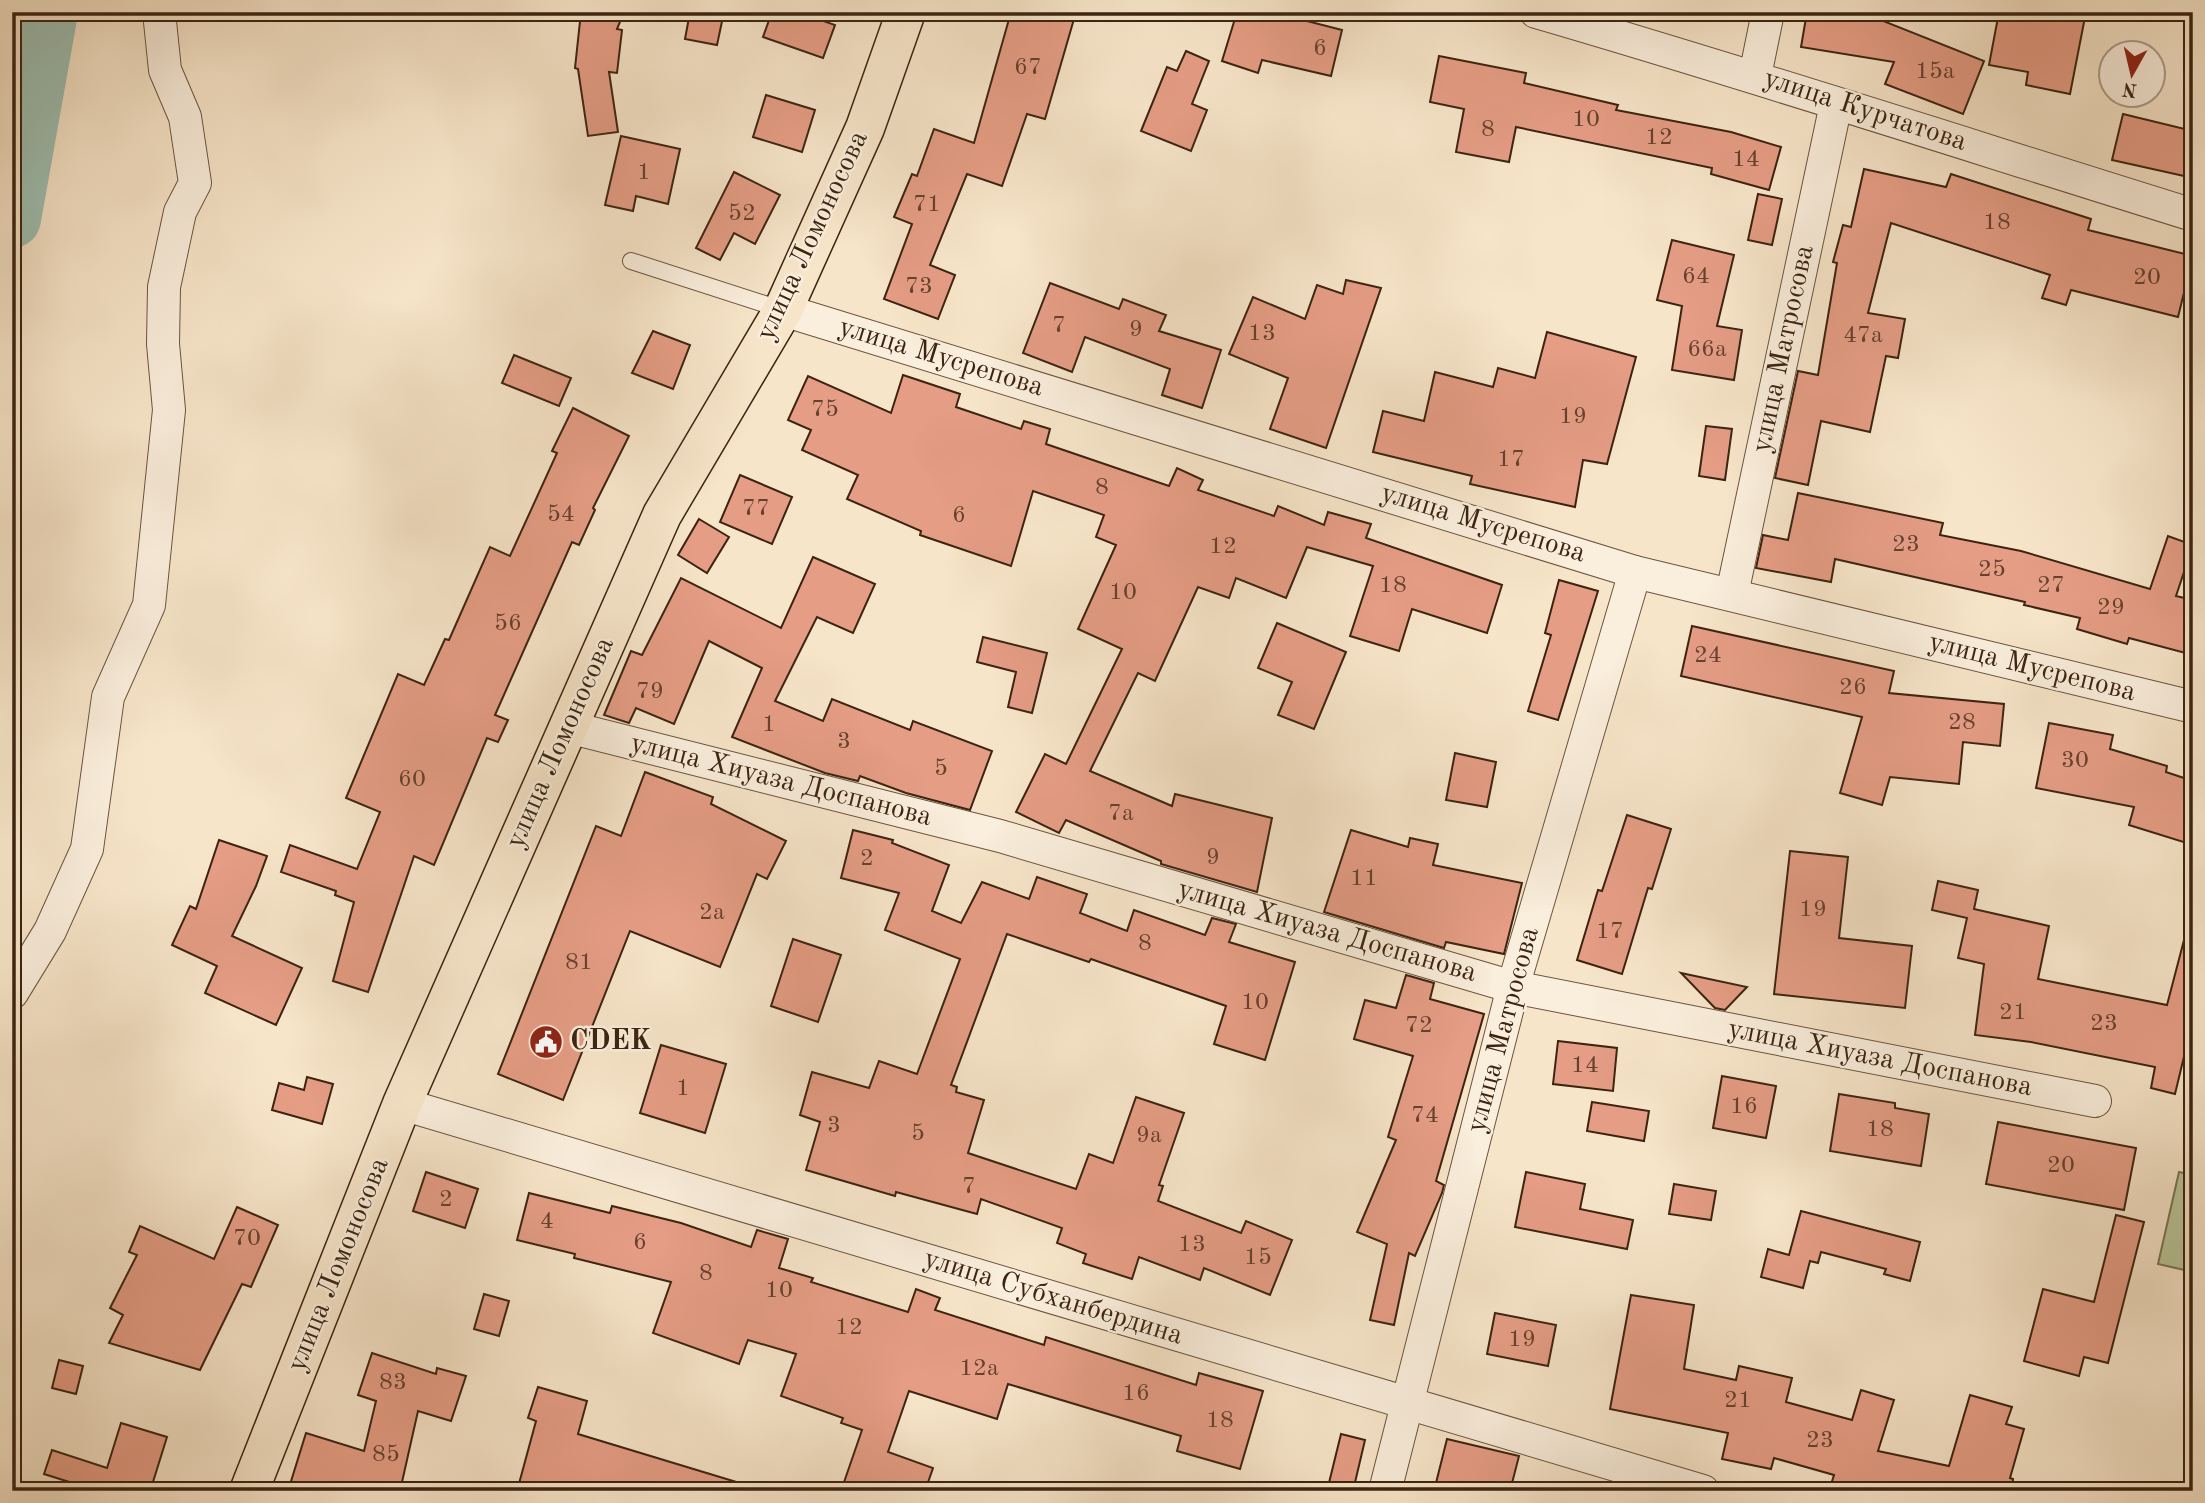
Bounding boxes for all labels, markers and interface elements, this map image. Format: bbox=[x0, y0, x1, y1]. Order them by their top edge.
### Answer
house number: 6 bbox=[1313, 37, 1327, 61]
north arrow bbox=[2096, 38, 2166, 108]
house number: 67 bbox=[1014, 56, 1042, 80]
house number: 15а bbox=[1915, 60, 1955, 84]
street label: улица Курчатова bbox=[1760, 65, 1970, 157]
text: N bbox=[2121, 78, 2138, 99]
house number: 10 bbox=[1572, 108, 1600, 132]
house number: 8 bbox=[1481, 118, 1495, 142]
house number: 12 bbox=[1645, 126, 1673, 150]
street label: улица Ломоносова bbox=[752, 127, 874, 345]
house number: 14 bbox=[1732, 148, 1760, 172]
house number: 1 bbox=[637, 161, 651, 185]
house number: 71 bbox=[913, 193, 941, 217]
house number: 52 bbox=[728, 202, 756, 226]
house number: 18 bbox=[1983, 211, 2011, 235]
street label: улица Матросова bbox=[1748, 242, 1820, 455]
house number: 64 bbox=[1682, 265, 1710, 289]
house number: 20 bbox=[2133, 266, 2161, 290]
house number: 73 bbox=[905, 275, 933, 299]
street label: улица Мусрепова bbox=[835, 314, 1047, 403]
house number: 7 bbox=[1052, 314, 1066, 338]
house number: 9 bbox=[1129, 318, 1143, 342]
house number: 13 bbox=[1248, 322, 1276, 346]
house number: 47а bbox=[1843, 324, 1883, 348]
house number: 66а bbox=[1687, 338, 1727, 362]
house number: 75 bbox=[811, 398, 839, 422]
house number: 19 bbox=[1559, 405, 1587, 429]
house number: 17 bbox=[1497, 448, 1525, 472]
house number: 8 bbox=[1095, 476, 1109, 500]
street label: улица Мусрепова bbox=[1377, 480, 1589, 569]
house number: 77 bbox=[742, 497, 770, 521]
house number: 54 bbox=[547, 503, 575, 527]
house number: 6 bbox=[952, 504, 966, 528]
house number: 23 bbox=[1892, 533, 1920, 557]
house number: 12 bbox=[1209, 535, 1237, 559]
house number: 25 bbox=[1978, 558, 2006, 582]
house number: 18 bbox=[1379, 574, 1407, 598]
house number: 27 bbox=[2037, 574, 2065, 598]
house number: 10 bbox=[1109, 581, 1137, 605]
house number: 29 bbox=[2097, 596, 2125, 620]
house number: 56 bbox=[494, 612, 522, 636]
street label: улица Мусрепова bbox=[1926, 629, 2139, 707]
street label: улица Ломоносова bbox=[502, 633, 620, 853]
house number: 24 bbox=[1694, 644, 1722, 668]
house number: 26 bbox=[1839, 676, 1867, 700]
house number: 79 bbox=[636, 680, 664, 704]
house number: 28 bbox=[1948, 711, 1976, 735]
house number: 1 bbox=[762, 713, 776, 737]
street label: улица Хиуаза Доспанова bbox=[627, 730, 935, 832]
house number: 3 bbox=[837, 730, 851, 754]
house number: 30 bbox=[2061, 749, 2089, 773]
house number: 5 bbox=[934, 757, 948, 781]
house number: 60 bbox=[398, 768, 426, 792]
house number: 7а bbox=[1108, 802, 1134, 826]
house number: 9 bbox=[1206, 846, 1220, 870]
house number: 2 bbox=[860, 847, 874, 871]
house number: 11 bbox=[1350, 867, 1378, 891]
street label: улица Хиуаза Доспанова bbox=[1174, 876, 1480, 988]
house number: 19 bbox=[1799, 898, 1827, 922]
house number: 2а bbox=[699, 901, 725, 925]
house number: 17 bbox=[1596, 920, 1624, 944]
street label: улица Матросова bbox=[1463, 924, 1545, 1136]
house number: 8 bbox=[1138, 932, 1152, 956]
house number: 81 bbox=[565, 951, 593, 975]
house number: 10 bbox=[1241, 991, 1269, 1015]
house number: 21 bbox=[1999, 1001, 2027, 1025]
house number: 23 bbox=[2090, 1012, 2118, 1036]
house number: 72 bbox=[1405, 1014, 1433, 1038]
street label: улица Хиуаза Доспанова bbox=[1725, 1016, 2035, 1102]
public building icon: CDEK bbox=[527, 1023, 565, 1061]
place label: CDEK bbox=[570, 1028, 651, 1056]
house number: 14 bbox=[1571, 1054, 1599, 1078]
house number: 1 bbox=[676, 1077, 690, 1101]
house number: 16 bbox=[1730, 1095, 1758, 1119]
house number: 74 bbox=[1411, 1104, 1439, 1128]
house number: 3 bbox=[827, 1114, 841, 1138]
house number: 18 bbox=[1866, 1118, 1894, 1142]
house number: 5 bbox=[911, 1122, 925, 1146]
house number: 9а bbox=[1136, 1124, 1162, 1148]
street label: улица Ломоносова bbox=[283, 1154, 395, 1376]
house number: 20 bbox=[2047, 1154, 2075, 1178]
house number: 7 bbox=[962, 1175, 976, 1199]
house number: 2 bbox=[439, 1188, 453, 1212]
house number: 4 bbox=[540, 1210, 554, 1234]
house number: 70 bbox=[233, 1227, 261, 1251]
house number: 6 bbox=[633, 1231, 647, 1255]
house number: 13 bbox=[1178, 1233, 1206, 1257]
street label: улица Субханбердина bbox=[920, 1245, 1186, 1351]
house number: 15 bbox=[1244, 1246, 1272, 1270]
house number: 8 bbox=[699, 1262, 713, 1286]
house number: 10 bbox=[765, 1279, 793, 1303]
house number: 12 bbox=[835, 1316, 863, 1340]
house number: 19 bbox=[1508, 1328, 1536, 1352]
house number: 12а bbox=[959, 1357, 999, 1381]
house number: 83 bbox=[379, 1371, 407, 1395]
house number: 16 bbox=[1122, 1382, 1150, 1406]
house number: 21 bbox=[1724, 1389, 1752, 1413]
house number: 18 bbox=[1206, 1409, 1234, 1433]
house number: 23 bbox=[1806, 1429, 1834, 1453]
house number: 85 bbox=[372, 1443, 400, 1467]

